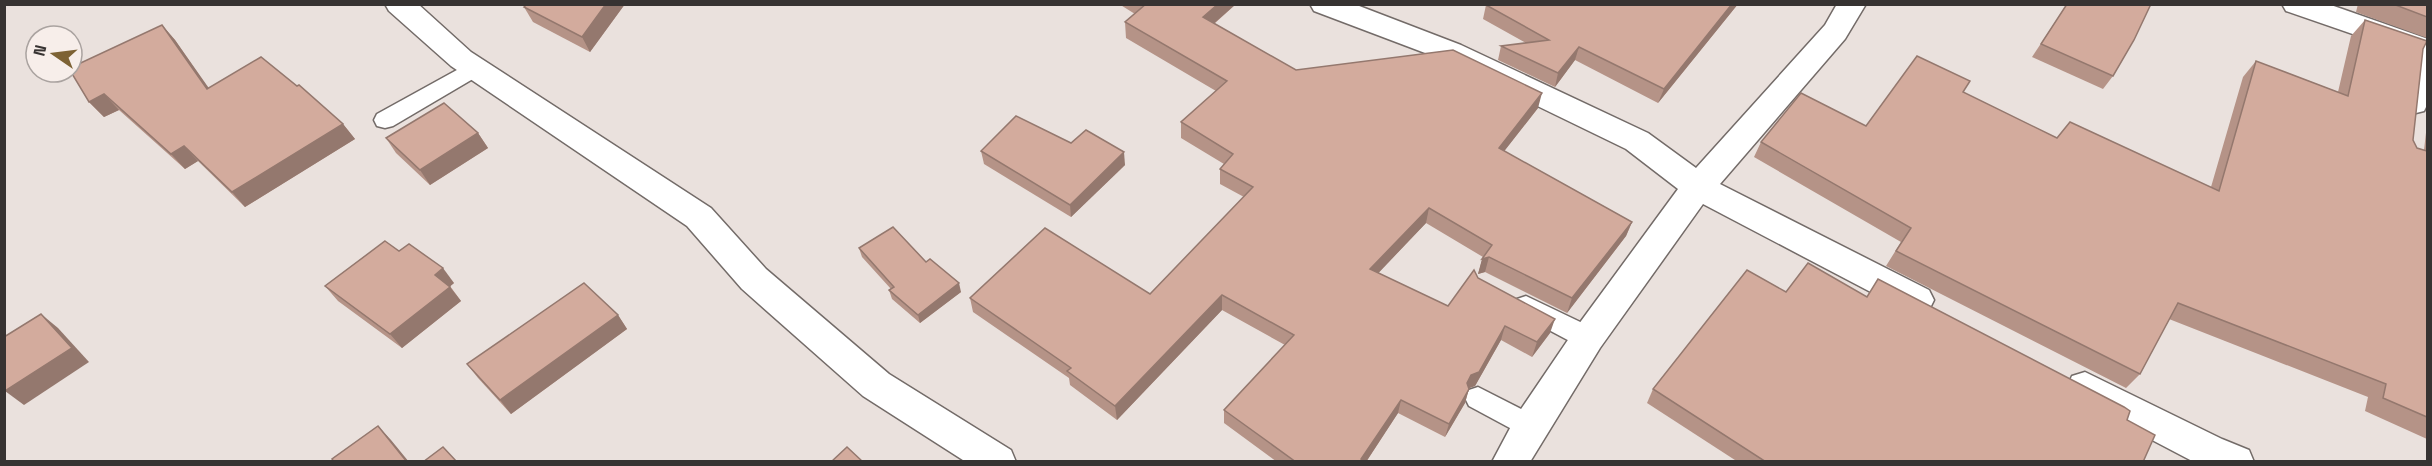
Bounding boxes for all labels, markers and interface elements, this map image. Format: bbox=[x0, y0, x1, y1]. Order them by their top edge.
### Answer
north arrow bbox=[24, 24, 84, 84]
text: N bbox=[28, 43, 51, 58]

